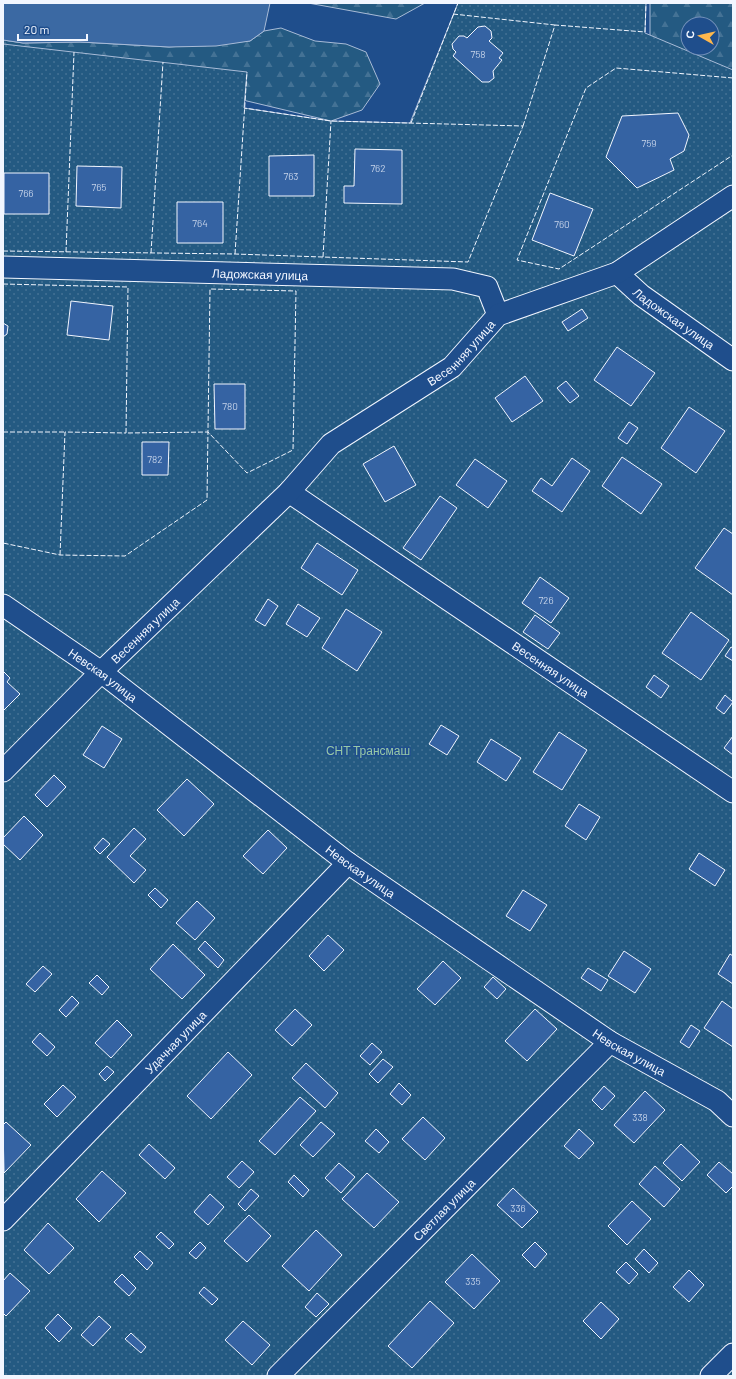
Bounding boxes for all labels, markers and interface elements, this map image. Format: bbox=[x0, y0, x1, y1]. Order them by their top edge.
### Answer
scale bar bbox=[18, 16, 87, 42]
north arrow bbox=[680, 16, 720, 56]
text: 20 m bbox=[24, 22, 50, 36]
text: С bbox=[683, 30, 697, 39]
house number: 758 bbox=[470, 48, 486, 60]
house number: 759 bbox=[641, 137, 657, 149]
house number: 762 bbox=[370, 162, 386, 174]
house number: 763 bbox=[283, 170, 299, 182]
house number: 765 bbox=[91, 181, 107, 193]
house number: 766 bbox=[18, 187, 34, 199]
house number: 764 bbox=[192, 217, 208, 229]
house number: 760 bbox=[554, 218, 570, 230]
street label: Ладожская улица bbox=[212, 266, 309, 283]
street label: Ладожская улица bbox=[631, 285, 718, 352]
street label: Весенняя улица bbox=[424, 317, 498, 388]
house number: 780 bbox=[222, 400, 238, 412]
house number: 782 bbox=[147, 453, 163, 465]
street label: Весенняя улица bbox=[108, 594, 182, 666]
house number: 726 bbox=[538, 594, 554, 606]
street label: Весенняя улица bbox=[510, 638, 592, 700]
street label: Невская улица bbox=[66, 645, 140, 705]
park label: СНТ Трансмаш bbox=[326, 743, 410, 758]
street label: Невская улица bbox=[323, 842, 398, 901]
street label: Удачная улица bbox=[142, 1007, 209, 1076]
street label: Невская улица bbox=[590, 1025, 668, 1079]
house number: 338 bbox=[632, 1111, 648, 1123]
street label: Светлая улица bbox=[410, 1175, 478, 1243]
house number: 336 bbox=[510, 1202, 526, 1214]
house number: 335 bbox=[465, 1275, 481, 1287]

